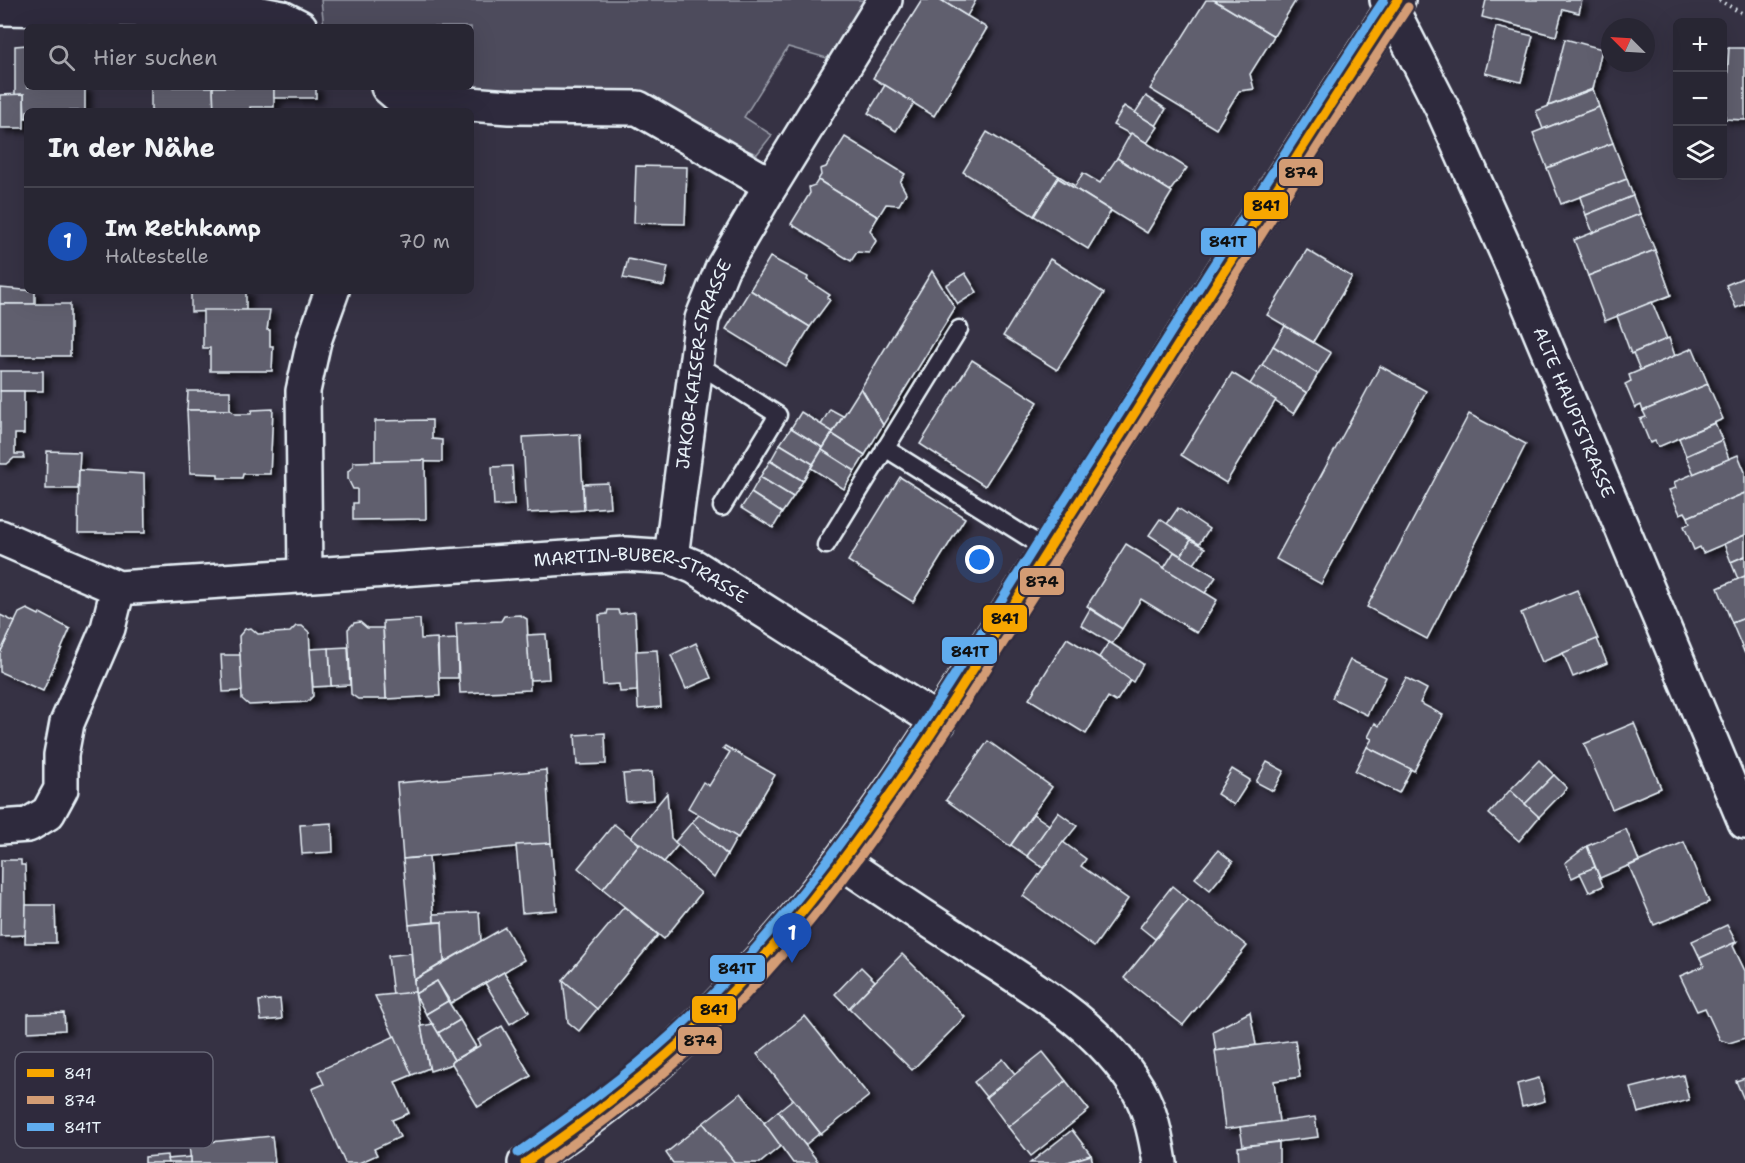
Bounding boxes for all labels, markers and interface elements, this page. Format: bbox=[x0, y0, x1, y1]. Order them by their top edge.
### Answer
north arrow bbox=[1601, 18, 1655, 72]
map controls bbox=[1673, 18, 1727, 180]
button: + bbox=[1673, 18, 1727, 72]
search box bbox=[24, 24, 474, 90]
icon: search bbox=[45, 41, 78, 74]
text: Hier suchen bbox=[93, 43, 218, 72]
button: − bbox=[1673, 72, 1727, 126]
button: layers bbox=[1673, 126, 1727, 180]
text: In der Nähe bbox=[48, 130, 215, 165]
line badge: 874 bbox=[1278, 158, 1324, 187]
text: 874 bbox=[1284, 162, 1318, 183]
line badge: 841 bbox=[1243, 191, 1289, 220]
text: 841 bbox=[1252, 195, 1280, 216]
text: Im Rethkamp bbox=[105, 214, 261, 243]
line badge: 841T bbox=[1200, 227, 1257, 256]
text: 1 bbox=[63, 228, 72, 254]
text: 70 m bbox=[398, 228, 450, 254]
text: 841T bbox=[1209, 231, 1247, 252]
text: Haltestelle bbox=[105, 243, 209, 269]
street label: JAKOB-KAISER-STRASSE bbox=[671, 255, 737, 471]
street label: ALTE HAUPTSTRASSE bbox=[1527, 323, 1620, 502]
street label: MARTIN-BUBER-STRASSE bbox=[533, 542, 752, 609]
your location bbox=[965, 545, 994, 574]
line badge: 874 bbox=[1019, 567, 1065, 596]
text: 874 bbox=[1025, 571, 1059, 592]
line badge: 841 bbox=[982, 604, 1028, 633]
text: 841 bbox=[991, 608, 1019, 629]
line badge: 841T bbox=[941, 636, 998, 665]
text: 841T bbox=[951, 641, 989, 662]
pin: 1 bbox=[772, 914, 812, 963]
line badge: 841T bbox=[709, 954, 766, 983]
text: 841T bbox=[718, 958, 756, 979]
line badge: 841 bbox=[691, 995, 737, 1024]
text: 841 bbox=[700, 999, 728, 1020]
line badge: 874 bbox=[677, 1026, 723, 1055]
text: 874 bbox=[683, 1030, 717, 1051]
legend bbox=[15, 1052, 213, 1148]
text: 841 bbox=[64, 1063, 92, 1084]
text: 874 bbox=[64, 1090, 96, 1111]
text: 841T bbox=[64, 1117, 102, 1138]

